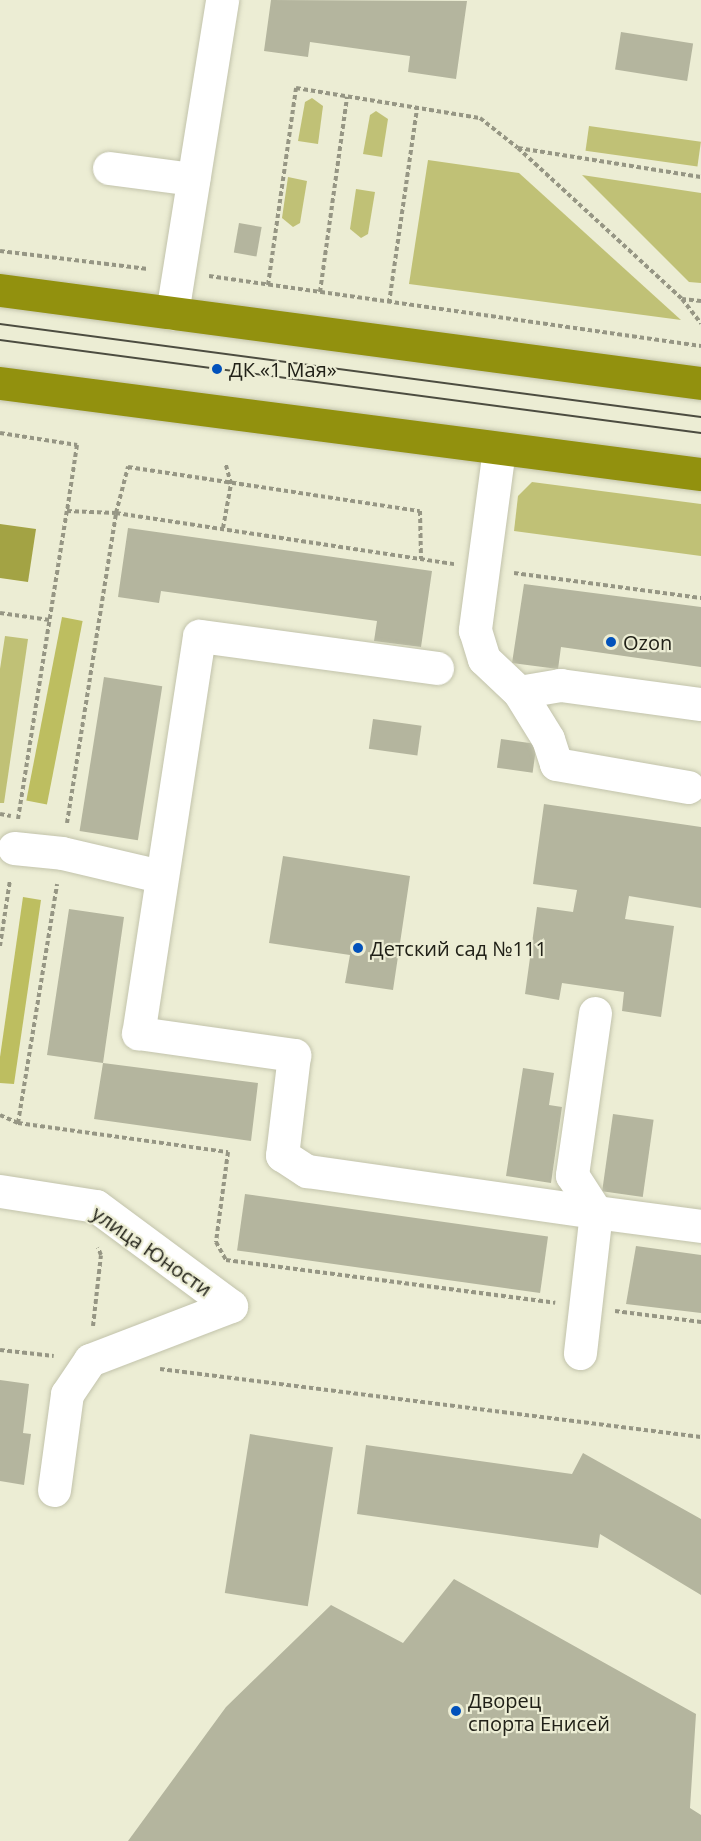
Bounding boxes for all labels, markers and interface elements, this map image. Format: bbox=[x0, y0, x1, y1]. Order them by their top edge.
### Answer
place label: ДК «1 Мая» bbox=[229, 357, 337, 381]
marker: ДК «1 Мая» bbox=[210, 362, 224, 376]
place label: Ozon bbox=[623, 630, 672, 654]
marker: Ozon bbox=[604, 635, 618, 649]
place label: Детский сад №111 bbox=[370, 936, 547, 960]
marker: Детский сад №111 bbox=[351, 941, 365, 955]
street label: улица Юности bbox=[88, 1201, 216, 1301]
place label: Дворец спорта Енисей bbox=[468, 1688, 610, 1735]
marker: Дворец спорта Енисей bbox=[449, 1704, 463, 1718]

